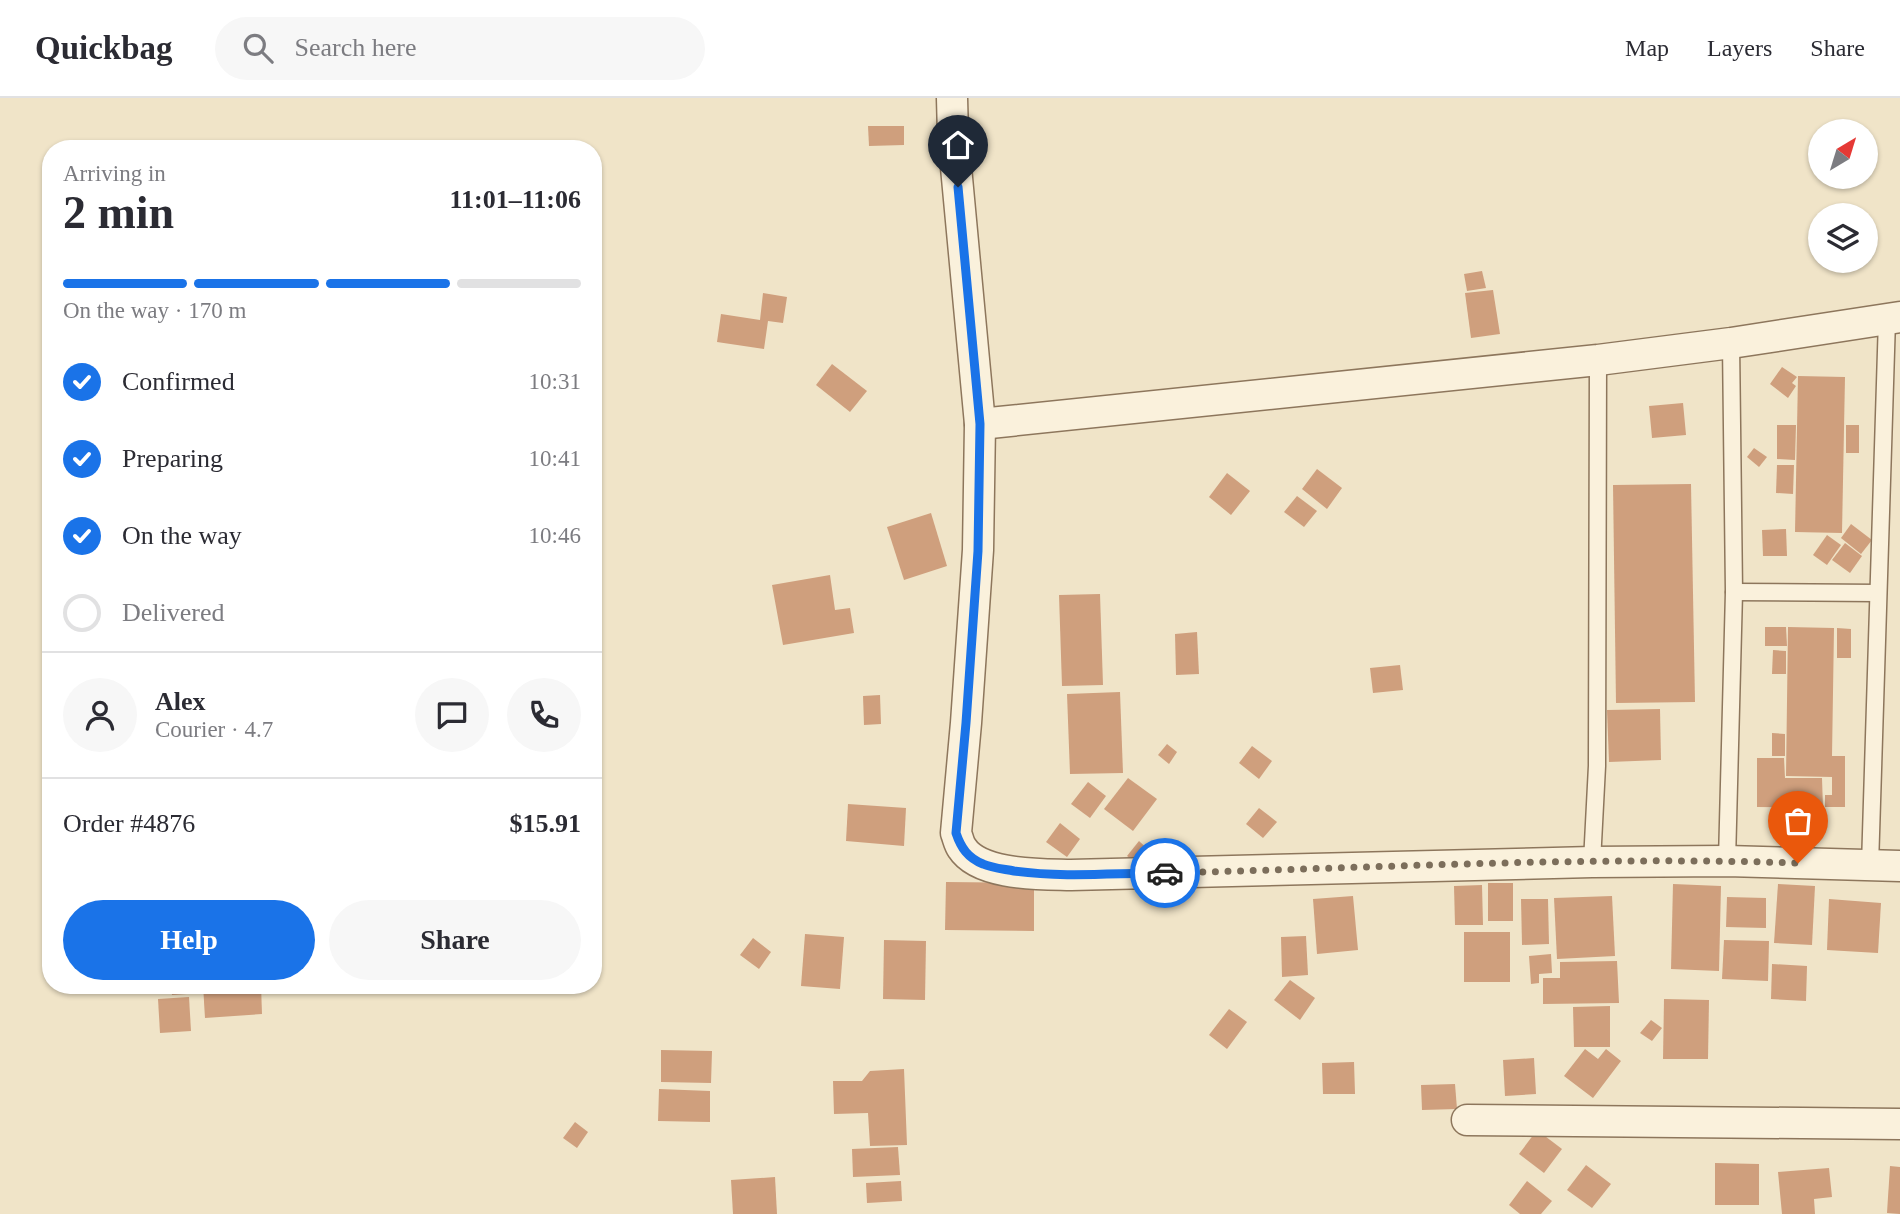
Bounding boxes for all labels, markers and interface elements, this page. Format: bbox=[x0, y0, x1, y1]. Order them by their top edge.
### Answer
search box bbox=[215, 17, 705, 80]
icon: search bbox=[239, 29, 277, 67]
text: Quickbag bbox=[35, 30, 173, 66]
text: Search here bbox=[295, 33, 417, 62]
text: Map bbox=[1625, 35, 1669, 61]
text: Layers bbox=[1707, 35, 1772, 61]
text: Share bbox=[1810, 35, 1865, 61]
pin bbox=[928, 115, 988, 187]
north arrow bbox=[1808, 119, 1878, 189]
map controls bbox=[1808, 119, 1878, 273]
icon: home bbox=[939, 126, 977, 164]
text: Arriving in bbox=[63, 161, 166, 186]
text: 11:01–11:06 bbox=[450, 185, 581, 214]
text: 2 min bbox=[63, 187, 174, 238]
button: layers bbox=[1808, 203, 1878, 273]
text: On the way · 170 m bbox=[63, 298, 246, 323]
icon: check bbox=[63, 363, 101, 401]
text: Confirmed bbox=[122, 367, 235, 396]
text: 10:31 bbox=[529, 369, 581, 394]
icon: check bbox=[63, 440, 101, 478]
text: Preparing bbox=[122, 444, 223, 473]
text: 10:41 bbox=[529, 446, 581, 471]
icon: check bbox=[63, 517, 101, 555]
text: On the way bbox=[122, 521, 242, 550]
text: 10:46 bbox=[529, 523, 581, 548]
text: Delivered bbox=[122, 598, 225, 627]
button: person bbox=[63, 678, 137, 752]
button: chat bbox=[415, 678, 489, 752]
button: phone bbox=[507, 678, 581, 752]
text: Alex bbox=[155, 687, 206, 716]
text: Courier · 4.7 bbox=[155, 717, 273, 742]
pin bbox=[1768, 791, 1828, 863]
icon: bag bbox=[1779, 802, 1817, 840]
text: Order #4876 bbox=[63, 809, 195, 838]
text: $15.91 bbox=[510, 809, 581, 838]
courier bbox=[1130, 838, 1200, 908]
icon: car bbox=[1146, 854, 1184, 892]
button: Help bbox=[63, 900, 315, 980]
button: Share bbox=[329, 900, 581, 980]

